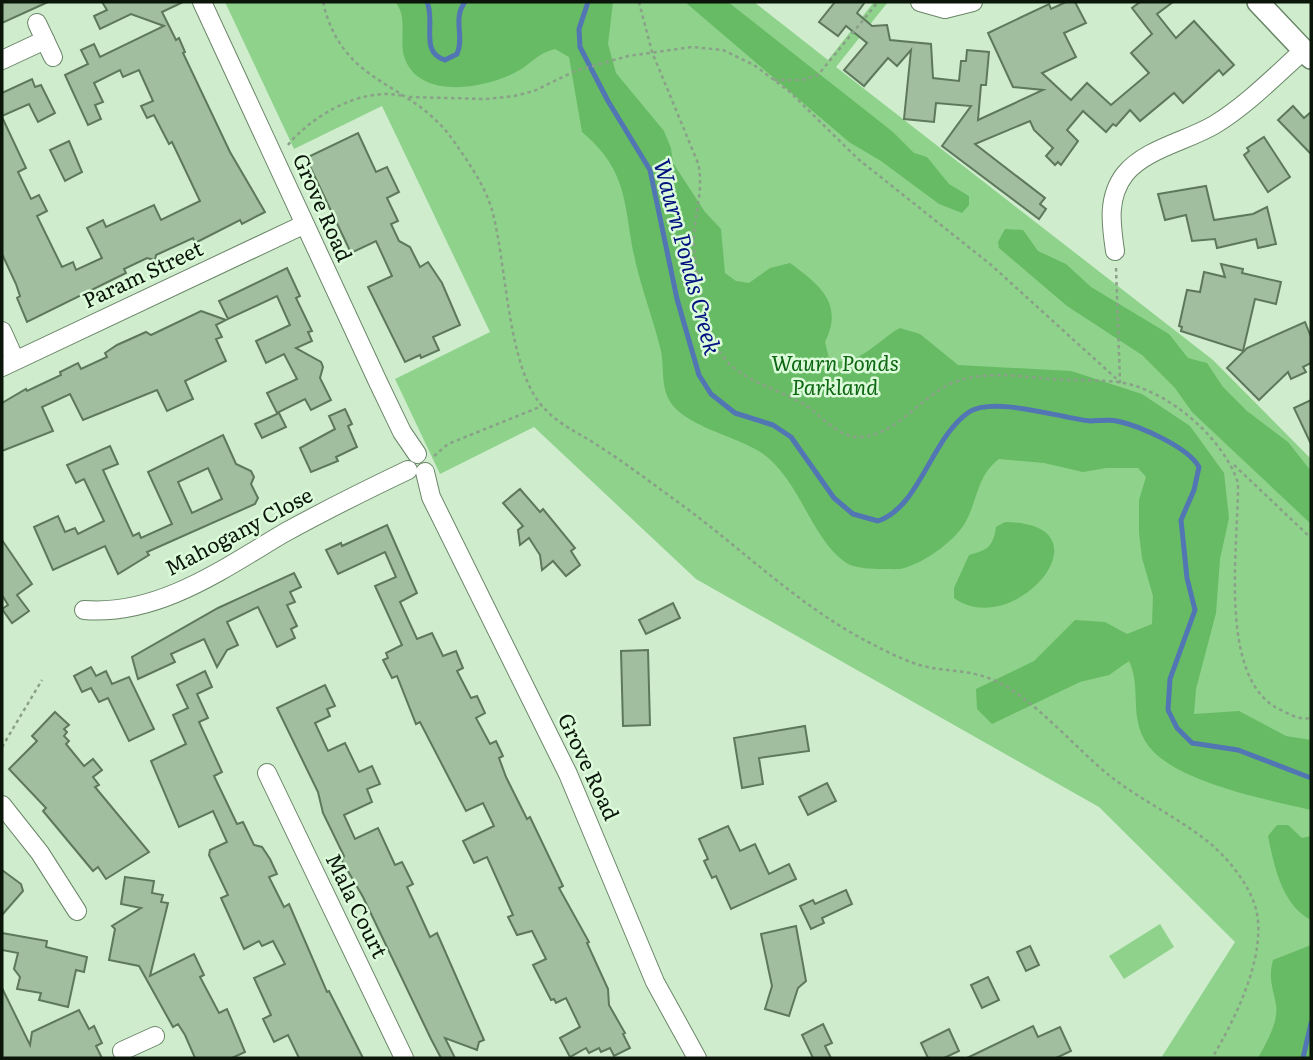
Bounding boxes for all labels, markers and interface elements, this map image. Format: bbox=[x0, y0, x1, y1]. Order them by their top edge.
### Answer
street label: Grove Road bbox=[287, 148, 362, 266]
water label: Waurn Ponds Creek bbox=[646, 155, 732, 359]
street label: Param Street bbox=[77, 231, 208, 314]
park label: Waurn Ponds Parkland bbox=[771, 346, 899, 401]
street label: Mahogany Close bbox=[158, 478, 317, 582]
street label: Grove Road bbox=[552, 707, 629, 825]
street label: Mala Court bbox=[320, 847, 397, 963]

